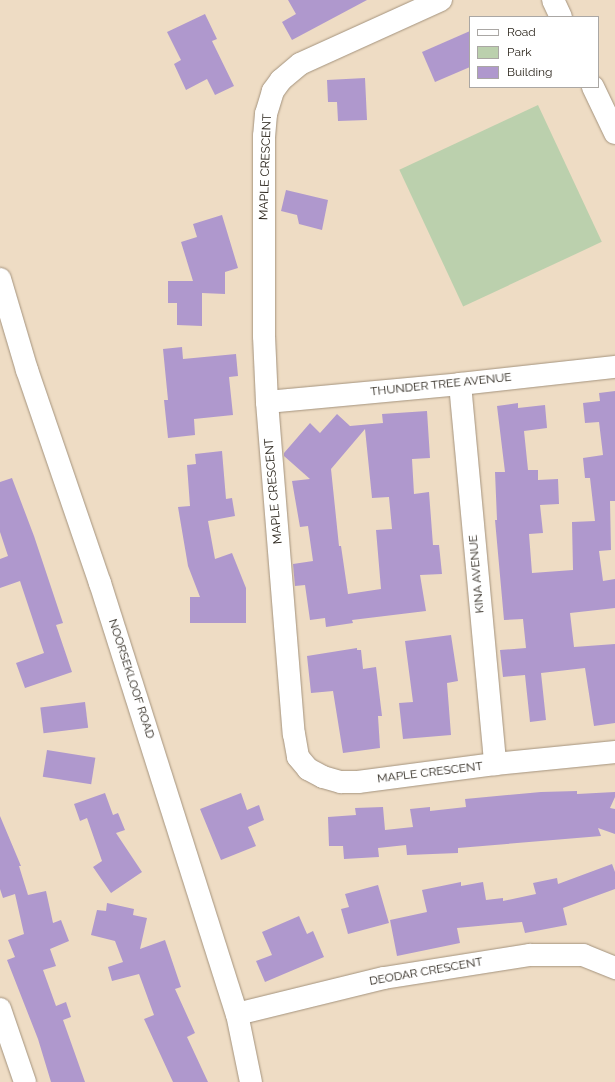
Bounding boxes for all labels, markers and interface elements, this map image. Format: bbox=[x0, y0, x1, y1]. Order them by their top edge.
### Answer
legend bbox=[469, 16, 599, 88]
text: Road bbox=[507, 25, 536, 39]
text: Park bbox=[507, 45, 532, 59]
text: Building bbox=[507, 65, 553, 79]
street label: MAPLE CRESCENT bbox=[257, 114, 275, 220]
street label: THUNDER TREE AVENUE bbox=[369, 370, 513, 400]
street label: MAPLE CRESCENT bbox=[262, 437, 286, 545]
street label: KINA AVENUE bbox=[466, 534, 488, 614]
street label: NOORSEKLOOF ROAD bbox=[105, 617, 157, 741]
street label: MAPLE CRESCENT bbox=[376, 759, 484, 787]
street label: DEODAR CRESCENT bbox=[368, 955, 484, 989]

